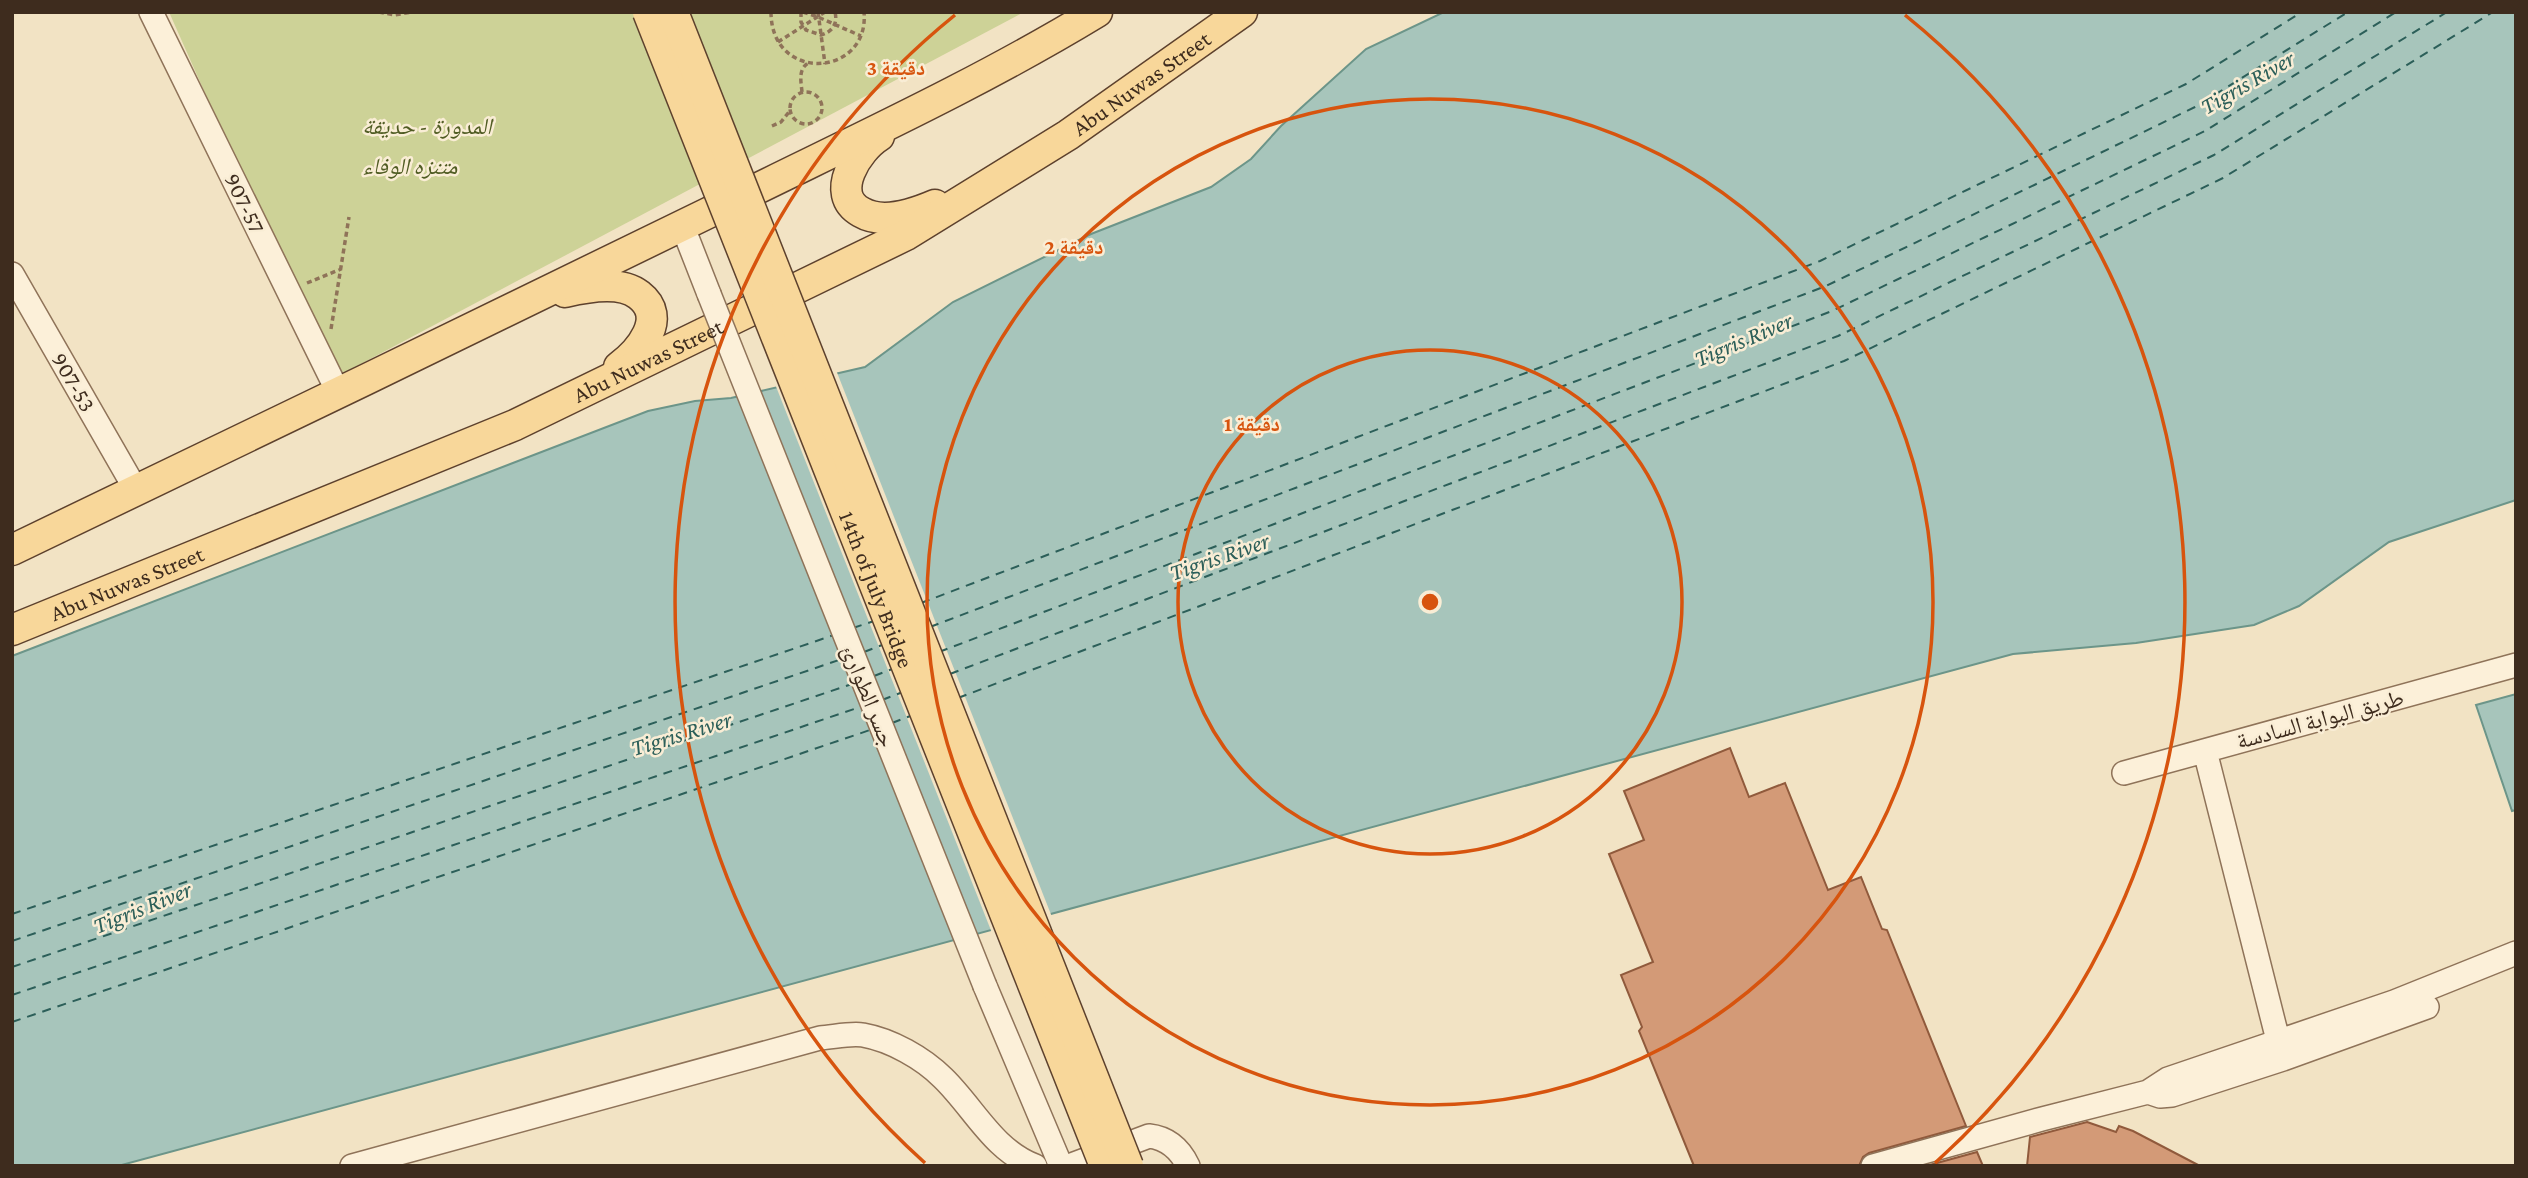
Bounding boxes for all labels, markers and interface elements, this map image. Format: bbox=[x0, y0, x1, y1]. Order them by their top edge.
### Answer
street label: Abu Nuwas Street bbox=[1067, 25, 1216, 141]
water label: Tigris River bbox=[2195, 44, 2299, 120]
text: 3 دقيقة bbox=[867, 56, 925, 80]
park label: المدورة - حديقة bbox=[362, 113, 494, 139]
park label: متنزه الوفاء bbox=[362, 153, 458, 179]
street label: 907-57 bbox=[219, 169, 271, 237]
text: 2 دقيقة bbox=[1045, 235, 1103, 259]
water label: Tigris River bbox=[1690, 306, 1797, 372]
street label: Abu Nuwas Street bbox=[569, 313, 727, 408]
street label: 907-53 bbox=[47, 348, 101, 416]
text: 1 دقيقة bbox=[1224, 412, 1280, 436]
street label: 14th of July Bridge bbox=[834, 507, 919, 671]
water label: Tigris River bbox=[1165, 526, 1273, 586]
street label: Abu Nuwas Street bbox=[46, 540, 208, 626]
centre of rings bbox=[1418, 590, 1442, 614]
street label: جسر الطوارئ bbox=[836, 641, 901, 751]
street label: طريق البوابة السادسة bbox=[2233, 684, 2407, 755]
water label: Tigris River bbox=[627, 705, 735, 761]
water label: Tigris River bbox=[89, 875, 196, 939]

